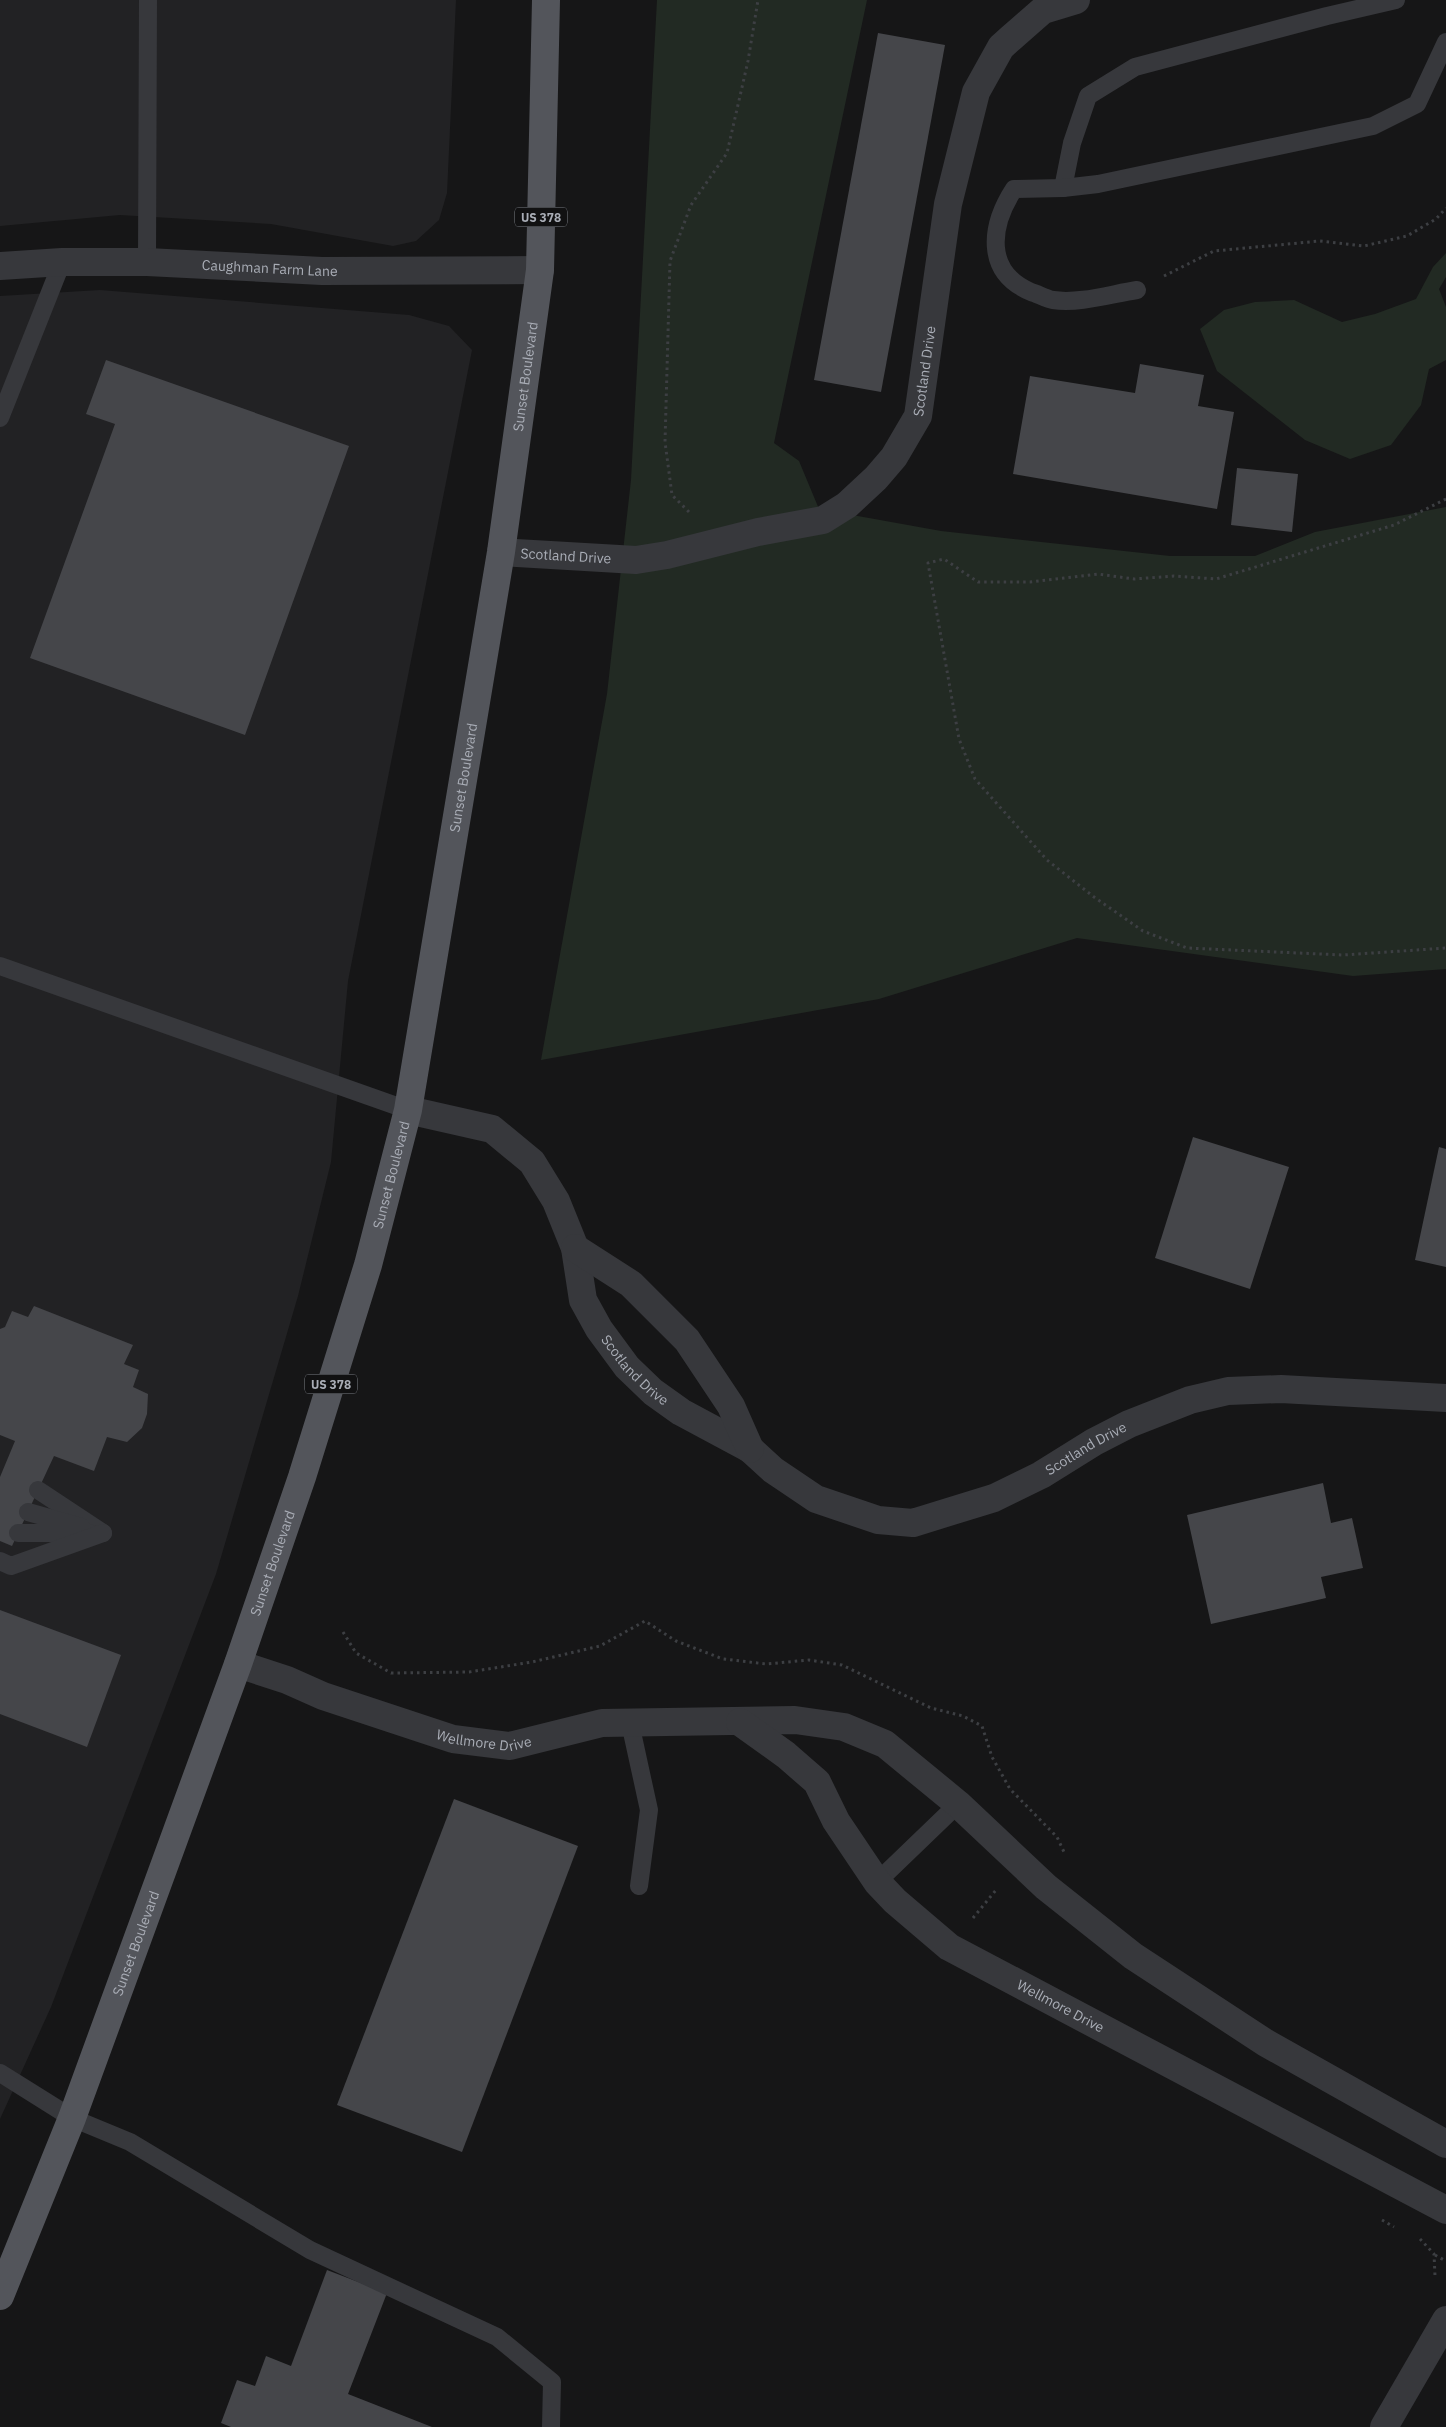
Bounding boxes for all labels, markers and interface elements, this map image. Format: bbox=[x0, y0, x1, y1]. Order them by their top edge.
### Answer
road number: US 378 bbox=[515, 208, 567, 226]
street label: Caughman Farm Lane bbox=[201, 256, 338, 280]
street label: Sunset Boulevard bbox=[509, 321, 542, 433]
street label: Scotland Drive bbox=[909, 324, 940, 417]
street label: Scotland Drive bbox=[520, 544, 612, 568]
street label: Sunset Boulevard bbox=[445, 722, 481, 834]
street label: Sunset Boulevard bbox=[369, 1119, 414, 1231]
street label: Scotland Drive bbox=[597, 1331, 672, 1409]
road number: US 378 bbox=[305, 1375, 357, 1394]
street label: Scotland Drive bbox=[1042, 1418, 1130, 1479]
street label: Sunset Boulevard bbox=[246, 1508, 299, 1618]
street label: Wellmore Drive bbox=[434, 1725, 534, 1755]
street label: Sunset Boulevard bbox=[108, 1888, 163, 1998]
street label: Wellmore Drive bbox=[1014, 1976, 1108, 2037]

